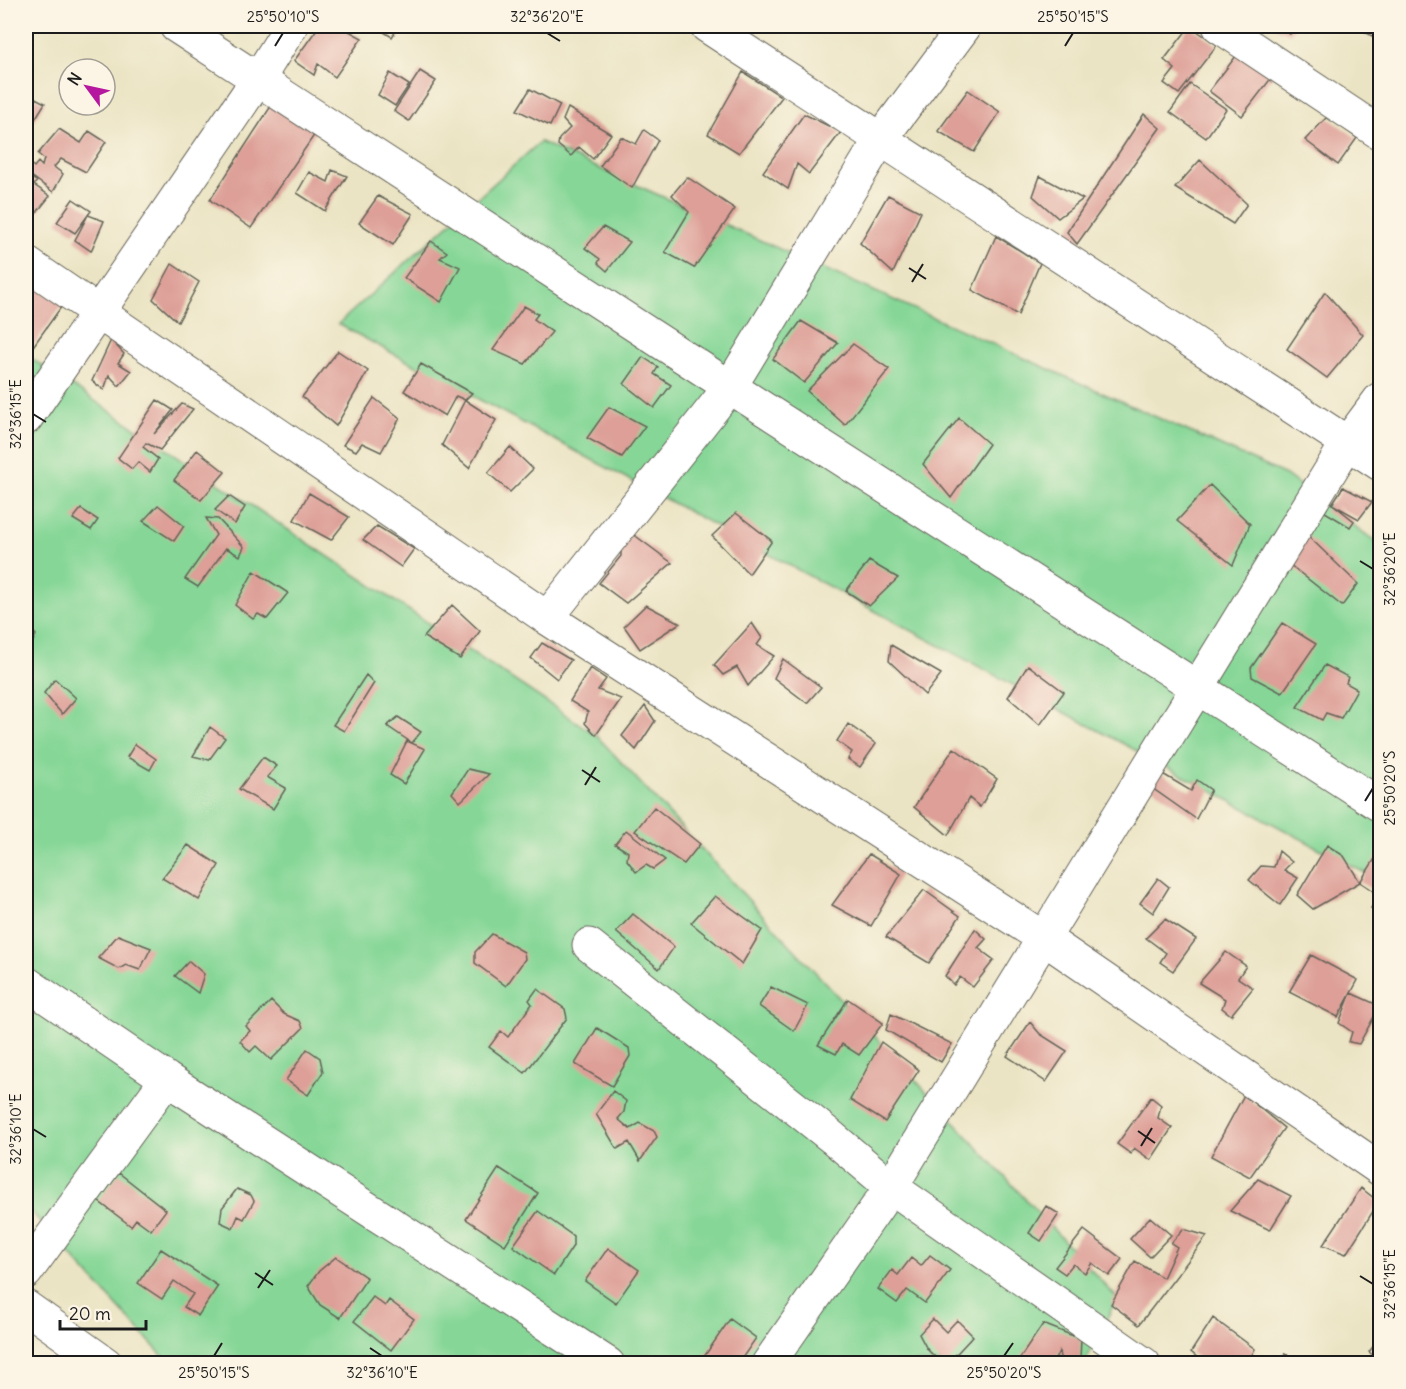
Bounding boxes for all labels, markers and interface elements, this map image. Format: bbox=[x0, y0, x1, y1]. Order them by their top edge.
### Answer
text: 25°50'10"S bbox=[247, 7, 319, 26]
text: 32°36'20"E bbox=[510, 7, 584, 26]
text: 25°50'15"S bbox=[1037, 7, 1109, 26]
north arrow bbox=[57, 57, 117, 117]
text: N bbox=[63, 69, 86, 89]
text: 32°36'15"E bbox=[6, 379, 25, 449]
text: 32°36'20"E bbox=[1380, 532, 1399, 606]
text: 25°50'20"S bbox=[1380, 751, 1399, 825]
text: 32°36'10"E bbox=[6, 1093, 25, 1165]
text: 32°36'15"E bbox=[1380, 1249, 1399, 1319]
scale bar bbox=[60, 1293, 146, 1331]
text: 20 m bbox=[69, 1302, 111, 1325]
text: 25°50'15"S bbox=[178, 1363, 250, 1382]
text: 32°36'10"E bbox=[346, 1363, 418, 1382]
text: 25°50'20"S bbox=[967, 1363, 1041, 1382]

